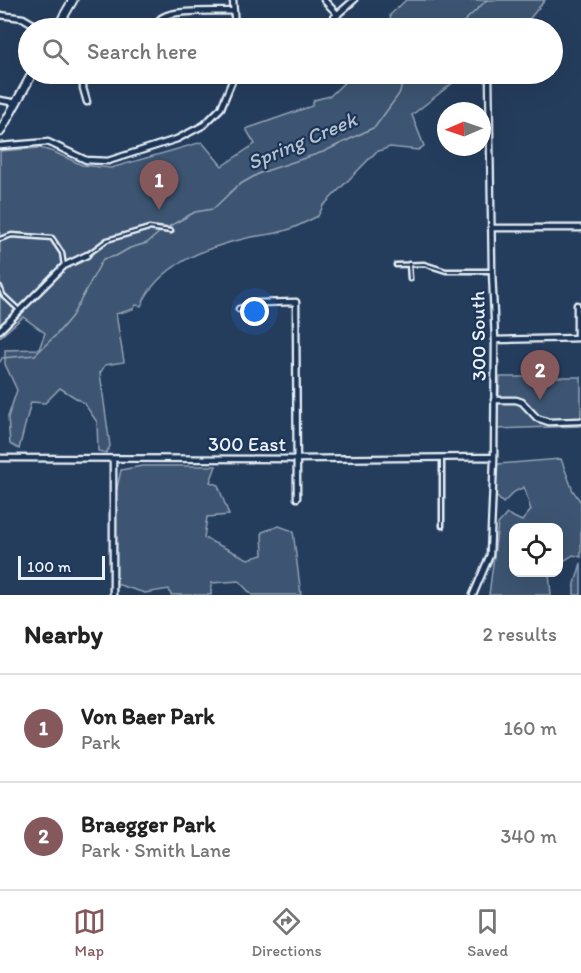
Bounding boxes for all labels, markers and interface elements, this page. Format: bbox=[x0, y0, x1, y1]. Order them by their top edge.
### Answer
search box bbox=[18, 18, 563, 84]
icon: search bbox=[39, 35, 72, 68]
text: Search here bbox=[87, 38, 197, 65]
north arrow bbox=[437, 102, 491, 156]
water label: Spring Creek bbox=[244, 106, 361, 175]
pin: 1 bbox=[140, 160, 178, 210]
street label: 300 South bbox=[465, 291, 491, 381]
your location bbox=[240, 297, 269, 326]
pin: 2 bbox=[520, 350, 560, 400]
street label: 300 East bbox=[208, 432, 286, 456]
map controls bbox=[509, 523, 563, 577]
button: locate bbox=[509, 523, 563, 577]
scale bar bbox=[18, 553, 105, 580]
text: 100 m bbox=[27, 557, 71, 576]
text: Nearby bbox=[24, 618, 103, 650]
text: 2 results bbox=[483, 622, 557, 646]
text: Von Baer Park bbox=[81, 703, 215, 730]
text: 1 bbox=[39, 716, 48, 740]
text: 160 m bbox=[504, 716, 557, 740]
text: Park bbox=[81, 730, 120, 754]
text: Braegger Park bbox=[81, 811, 216, 838]
text: 2 bbox=[38, 824, 49, 848]
text: 340 m bbox=[500, 824, 557, 848]
text: Park · Smith Lane bbox=[81, 838, 231, 862]
tab: Map bbox=[73, 905, 106, 960]
tab: Directions bbox=[251, 905, 322, 960]
tab: Saved bbox=[467, 905, 508, 960]

